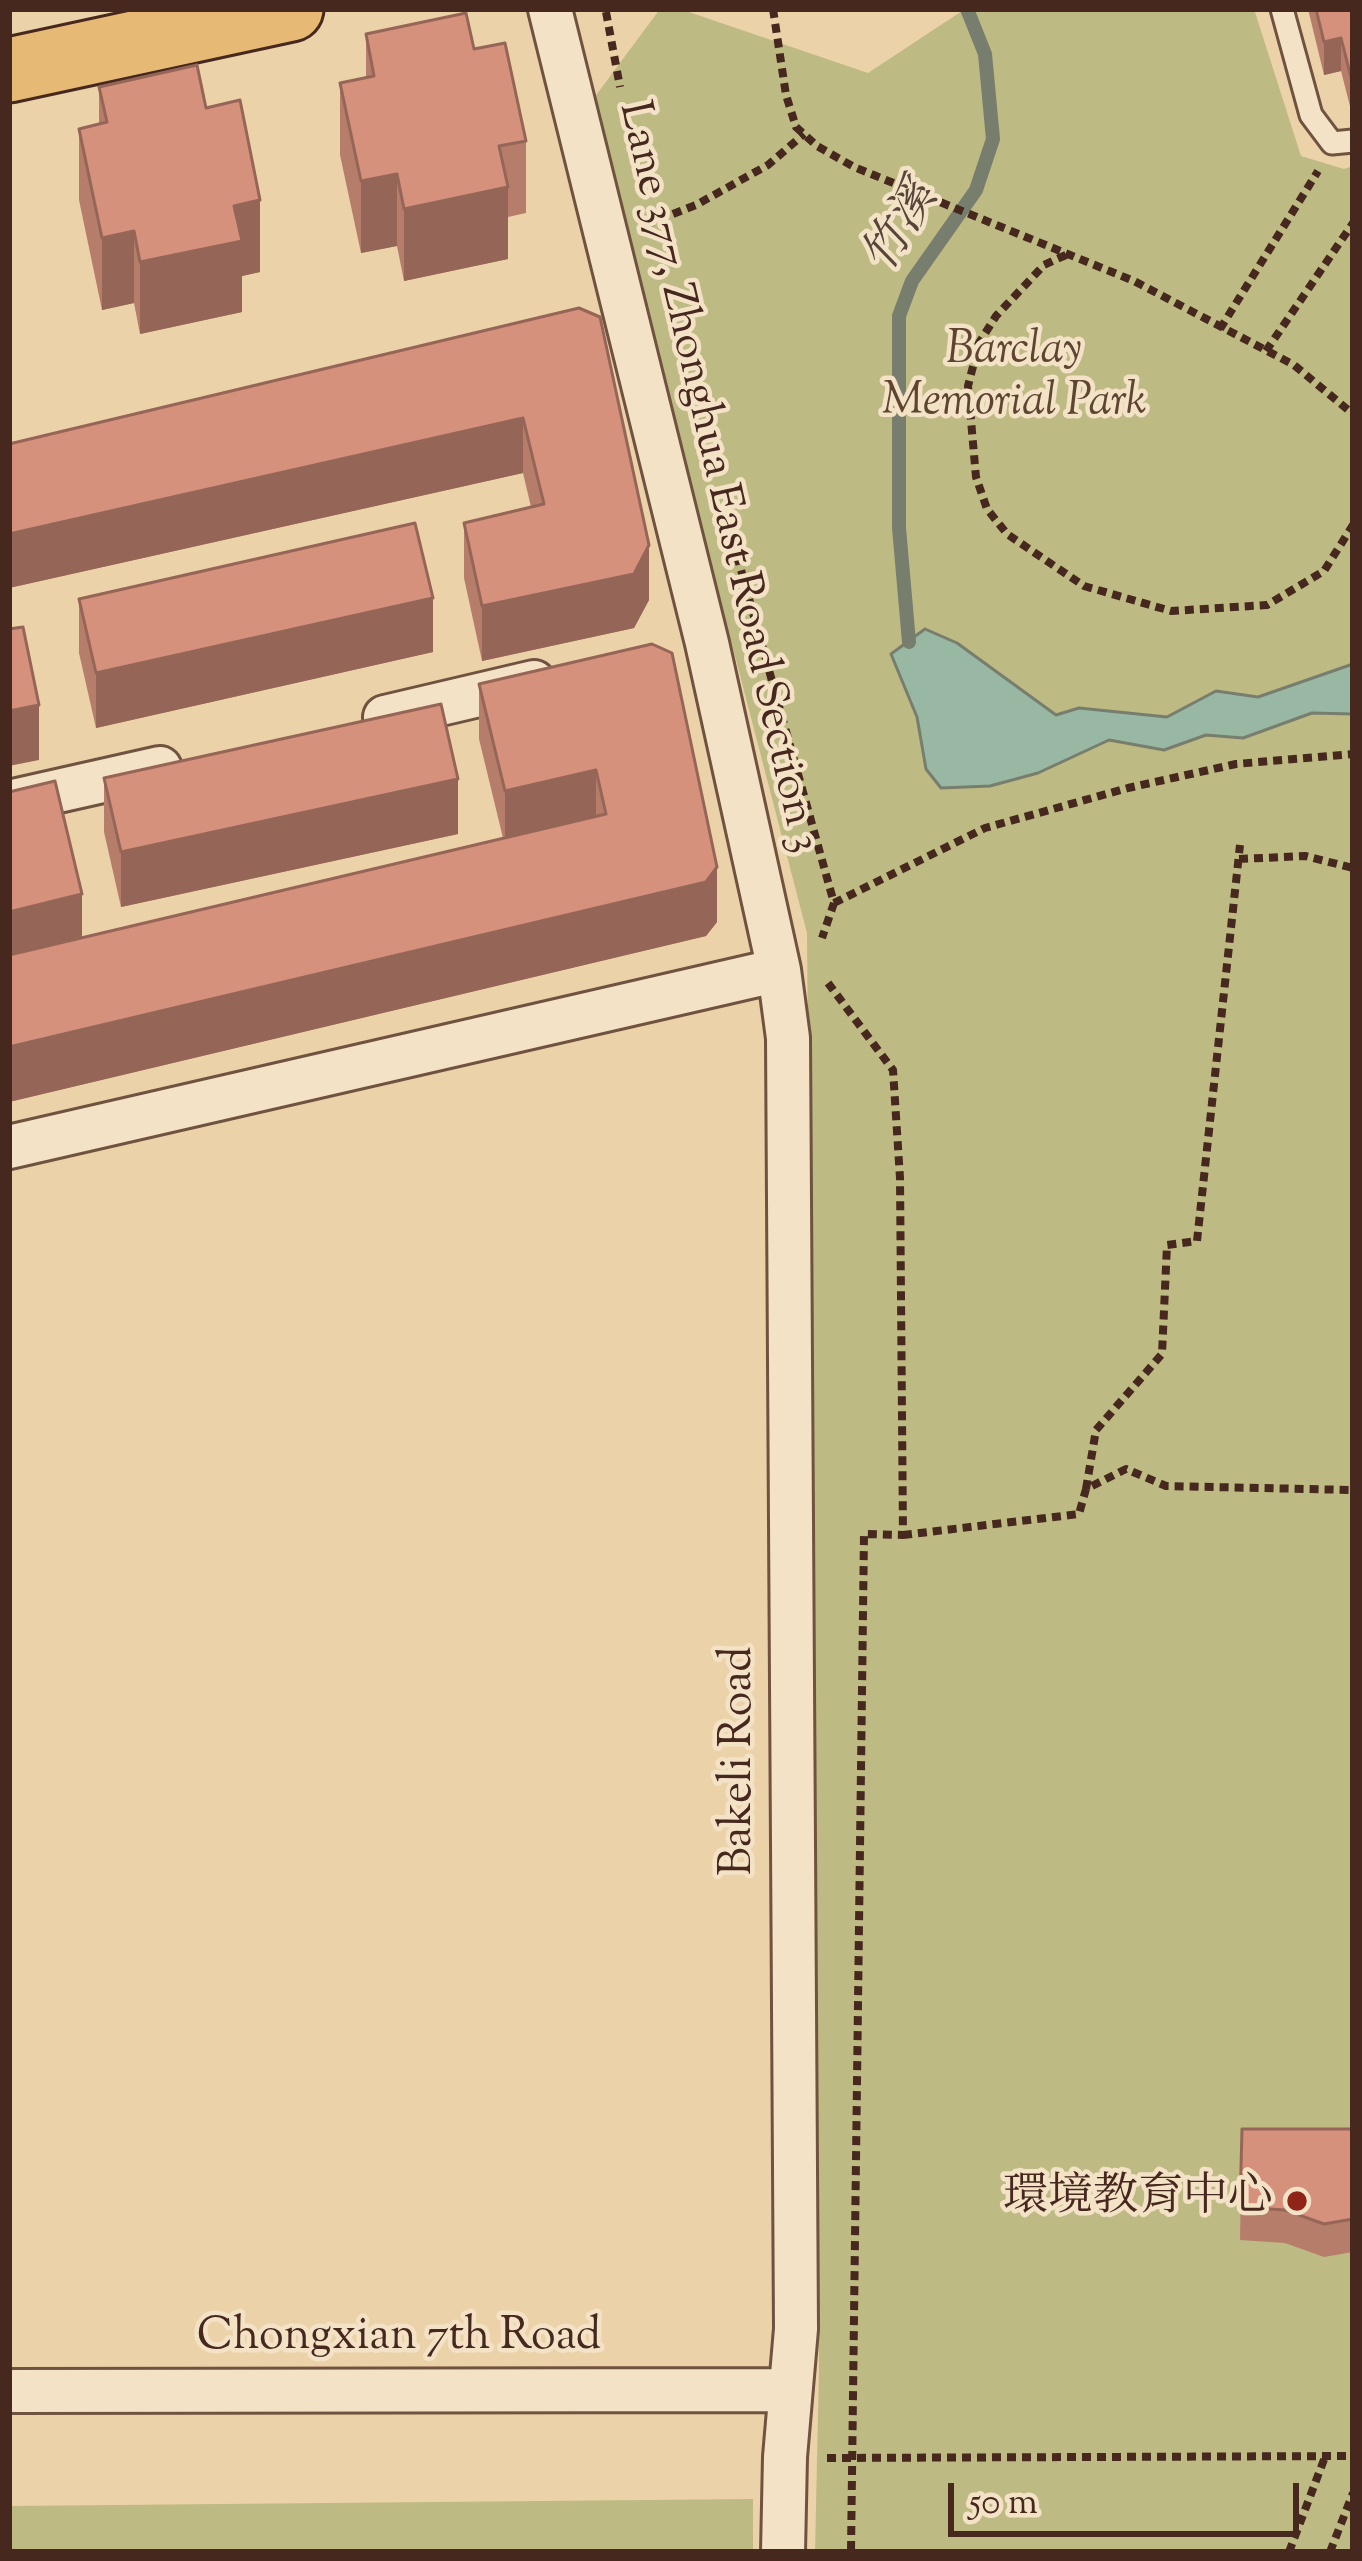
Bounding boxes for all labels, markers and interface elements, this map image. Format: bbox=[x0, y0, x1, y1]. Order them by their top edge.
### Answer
street label: Lane 377, Zhonghua East Road Section 3 bbox=[602, 97, 828, 859]
water label: 竹溪 bbox=[855, 174, 955, 286]
park label: Barclay Memorial Park bbox=[882, 326, 1146, 432]
street label: Bakeli Road bbox=[715, 1646, 769, 1876]
place label: 環境教育中心 bbox=[1003, 2174, 1273, 2228]
marker: 環境教育中心 bbox=[1284, 2188, 1310, 2214]
street label: Chongxian 7th Road bbox=[197, 2313, 601, 2367]
scale bar bbox=[954, 2459, 1305, 2533]
text: 50 m bbox=[969, 2478, 1038, 2530]

